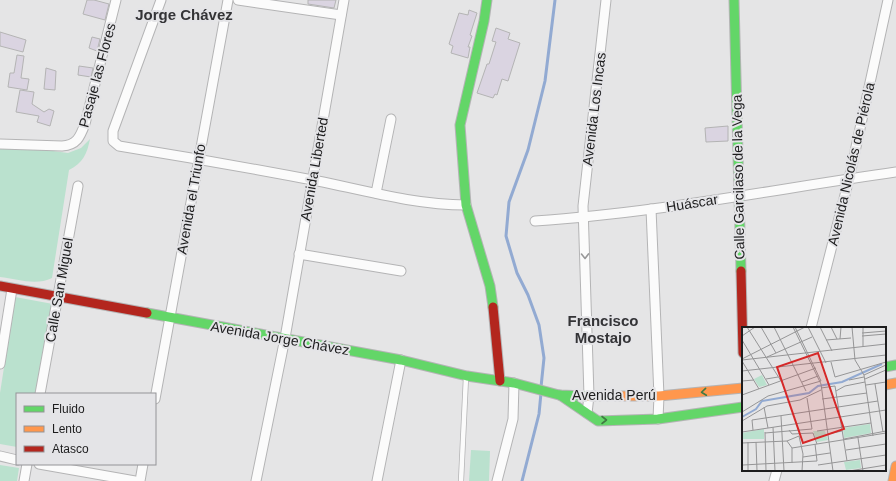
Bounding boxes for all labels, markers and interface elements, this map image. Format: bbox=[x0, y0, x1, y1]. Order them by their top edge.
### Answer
district label: Jorge Chávez bbox=[135, 6, 233, 23]
street label: Pasaje las Flores bbox=[75, 21, 119, 129]
street label: Avenida Los Incas bbox=[579, 51, 609, 167]
street label: Avenida Nicolás de Piérola bbox=[824, 81, 878, 247]
street label: Calle Garcilaso de la Vega bbox=[729, 94, 747, 260]
street label: Avenida Liberted bbox=[297, 116, 331, 222]
street label: Avenida el Triunfo bbox=[173, 142, 209, 255]
street label: Huáscar bbox=[665, 191, 719, 215]
street label: Calle San Miguel bbox=[42, 236, 76, 344]
one-way arrow bbox=[581, 253, 589, 259]
district label: Francisco Mostajo bbox=[568, 312, 638, 346]
street label: Avenida Jorge Chávez bbox=[209, 318, 351, 358]
inset map bbox=[742, 327, 886, 471]
street label: Avenida Perú bbox=[572, 387, 656, 403]
one-way arrow bbox=[701, 387, 707, 396]
legend bbox=[16, 393, 156, 465]
text: Fluido bbox=[52, 402, 85, 416]
one-way arrow bbox=[601, 416, 607, 424]
text: Lento bbox=[52, 422, 82, 436]
text: Atasco bbox=[52, 442, 89, 456]

